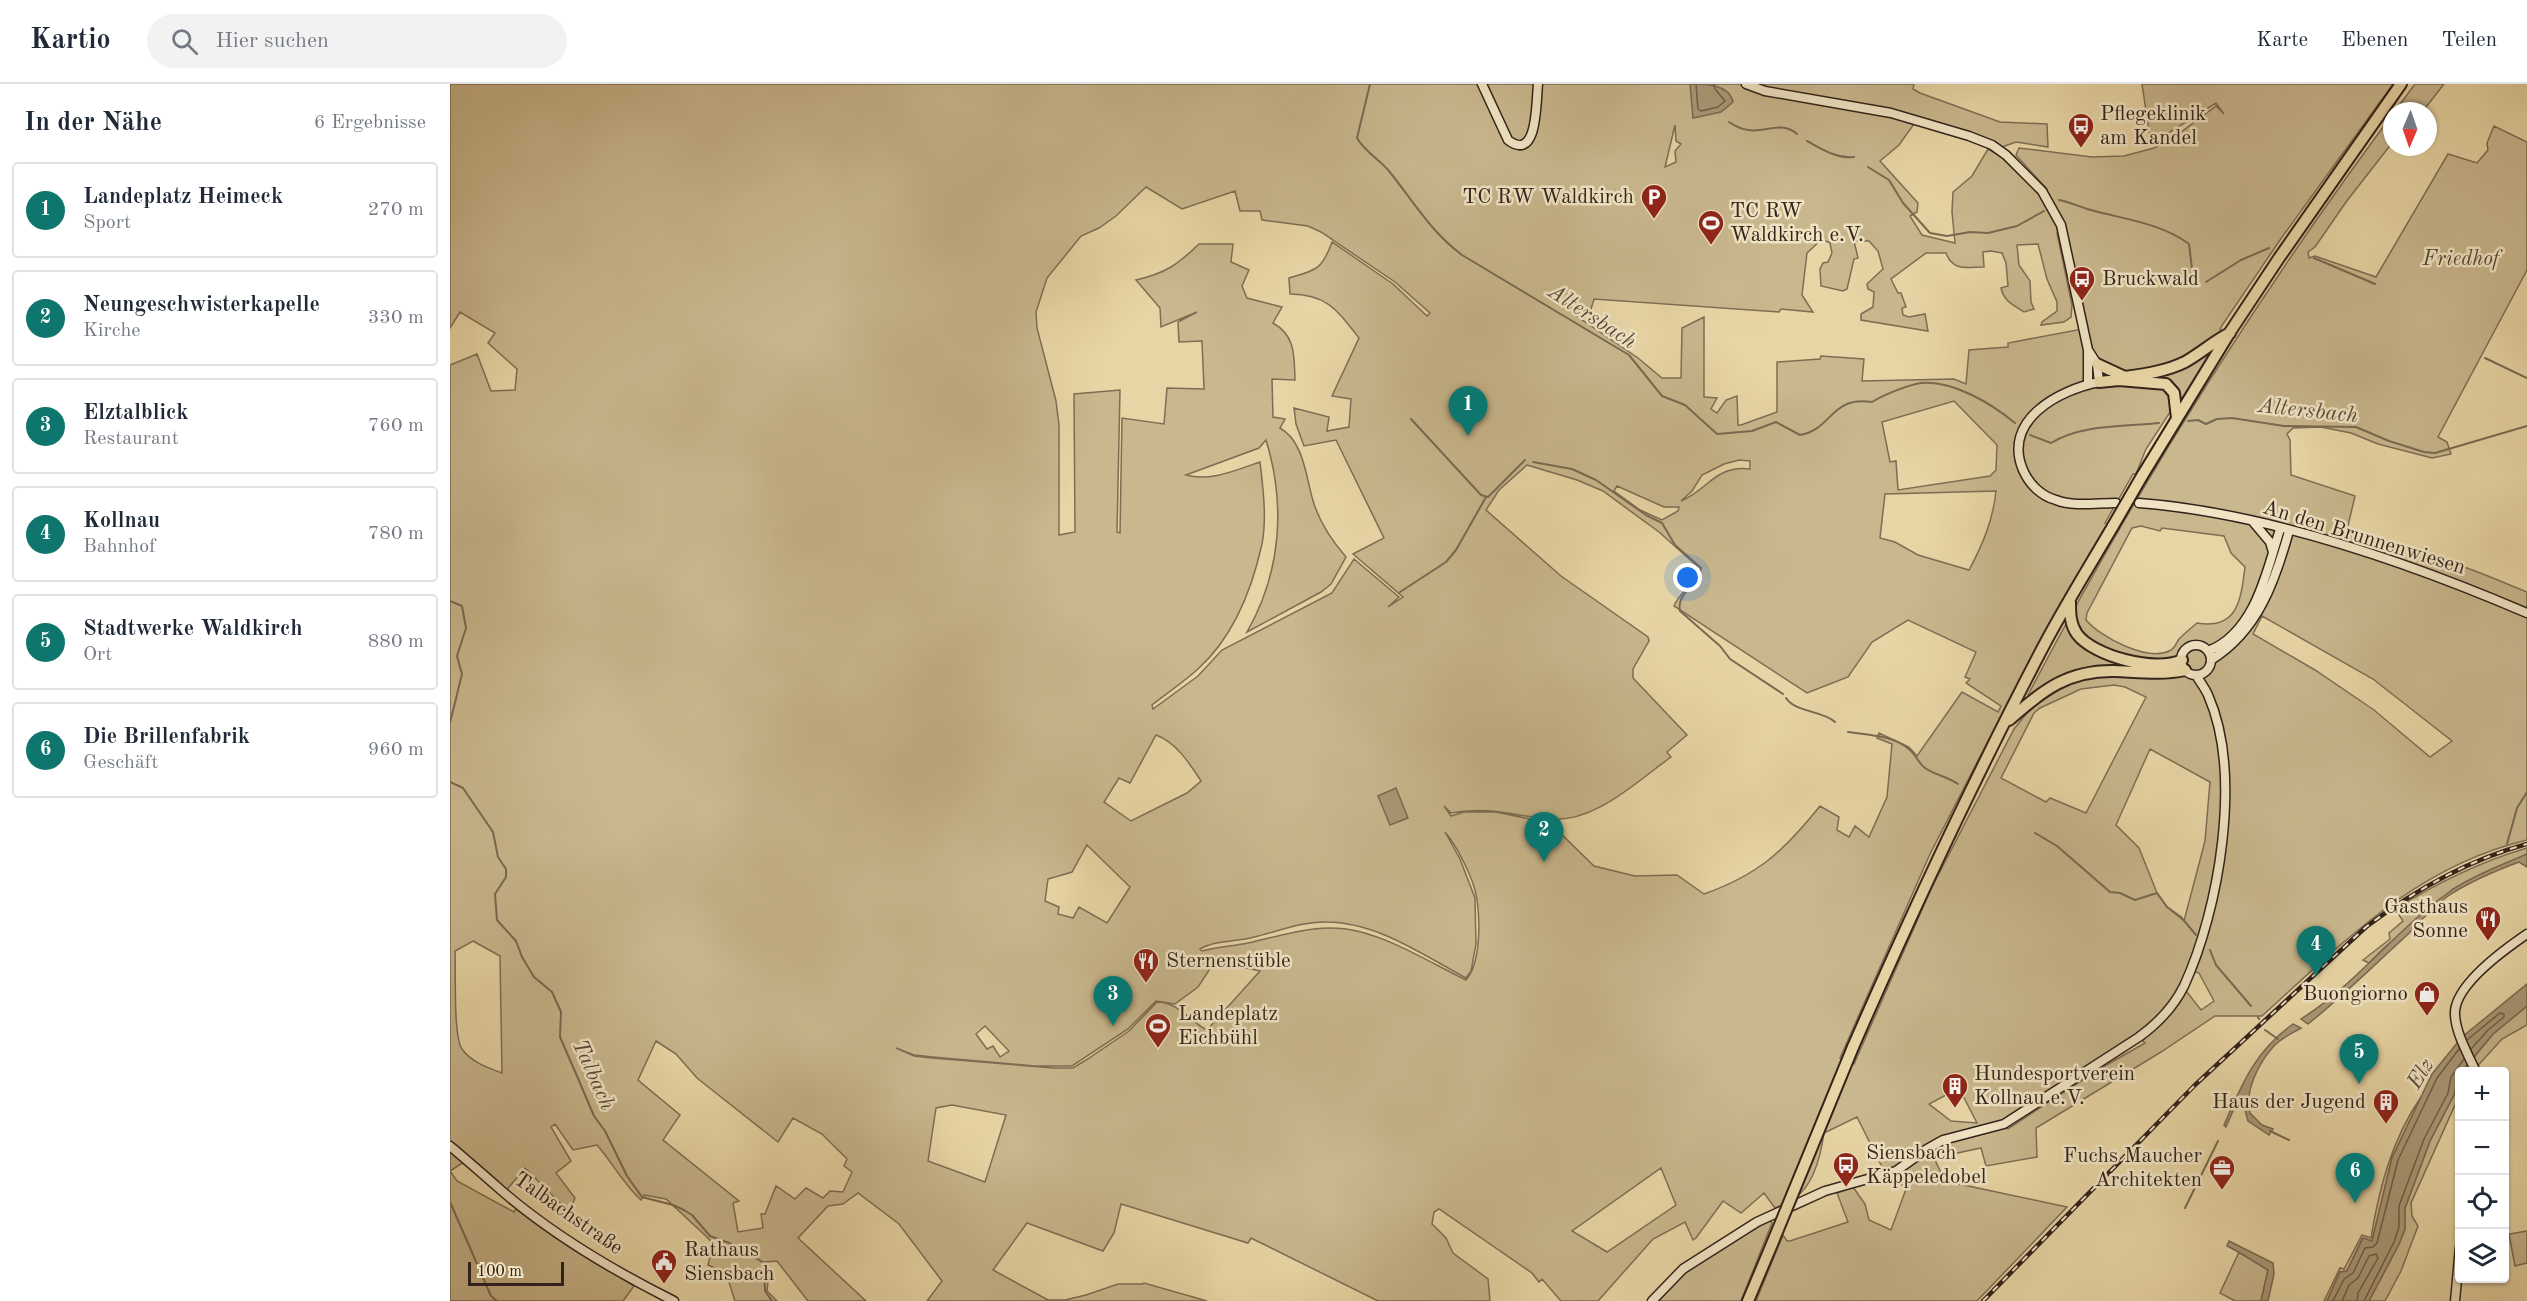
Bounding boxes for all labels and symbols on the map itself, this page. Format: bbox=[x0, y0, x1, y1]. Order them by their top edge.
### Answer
north arrow bbox=[2383, 102, 2437, 156]
place label: Pflegeklinik am Kandel bbox=[2100, 104, 2206, 149]
bus stop icon: Pflegeklinik am Kandel bbox=[2066, 111, 2096, 149]
parking icon: TC RW Waldkirch bbox=[1639, 182, 1669, 220]
place label: TC RW Waldkirch bbox=[1462, 187, 1634, 208]
place label: TC RW Waldkirch e.V. bbox=[1730, 201, 1864, 246]
sports icon: TC RW Waldkirch e.V. bbox=[1696, 208, 1726, 246]
park label: Friedhof bbox=[2421, 249, 2503, 270]
bus stop icon: Bruckwald bbox=[2067, 264, 2097, 302]
place label: Bruckwald bbox=[2102, 269, 2199, 290]
water label: Altersbach bbox=[1543, 280, 1640, 353]
pin: 1 bbox=[1448, 386, 1488, 436]
water label: Altersbach bbox=[2256, 395, 2359, 427]
street label: An den Brunnenwiesen bbox=[2260, 497, 2468, 579]
your location bbox=[1673, 563, 1702, 592]
pin: 2 bbox=[1524, 812, 1564, 862]
place label: Gasthaus Sonne bbox=[2384, 897, 2468, 942]
restaurant icon: Gasthaus Sonne bbox=[2473, 904, 2503, 942]
pin: 4 bbox=[2296, 926, 2336, 976]
restaurant icon: Sternenstüble bbox=[1131, 946, 1161, 984]
place label: Sternenstüble bbox=[1166, 951, 1291, 972]
pin: 3 bbox=[1094, 976, 1132, 1026]
shop icon: Buongiorno bbox=[2412, 979, 2442, 1017]
place label: Buongiorno bbox=[2303, 984, 2408, 1005]
place label: Landeplatz Eichbühl bbox=[1178, 1004, 1278, 1049]
sports icon: Landeplatz Eichbühl bbox=[1143, 1011, 1173, 1049]
pin: 5 bbox=[2340, 1034, 2378, 1084]
water label: Talbach bbox=[568, 1036, 618, 1114]
water label: Elz bbox=[2403, 1055, 2439, 1094]
place label: Hundesportverein Kollnau e.V. bbox=[1974, 1064, 2135, 1109]
building icon: Hundesportverein Kollnau e.V. bbox=[1940, 1071, 1970, 1109]
building icon: Haus der Jugend bbox=[2371, 1087, 2401, 1125]
place label: Haus der Jugend bbox=[2212, 1092, 2366, 1113]
place label: Siensbach Käppeledobel bbox=[1866, 1143, 1987, 1188]
place label: Fuchs Maucher Architekten bbox=[2063, 1146, 2202, 1191]
bus stop icon: Siensbach Käppeledobel bbox=[1831, 1150, 1861, 1188]
office icon: Fuchs Maucher Architekten bbox=[2207, 1153, 2237, 1191]
pin: 6 bbox=[2336, 1154, 2374, 1203]
street label: Talbachstraße bbox=[510, 1169, 626, 1259]
place label: Rathaus Siensbach bbox=[684, 1240, 775, 1285]
public building icon: Rathaus Siensbach bbox=[649, 1247, 679, 1285]
scale bar bbox=[468, 1259, 564, 1286]

